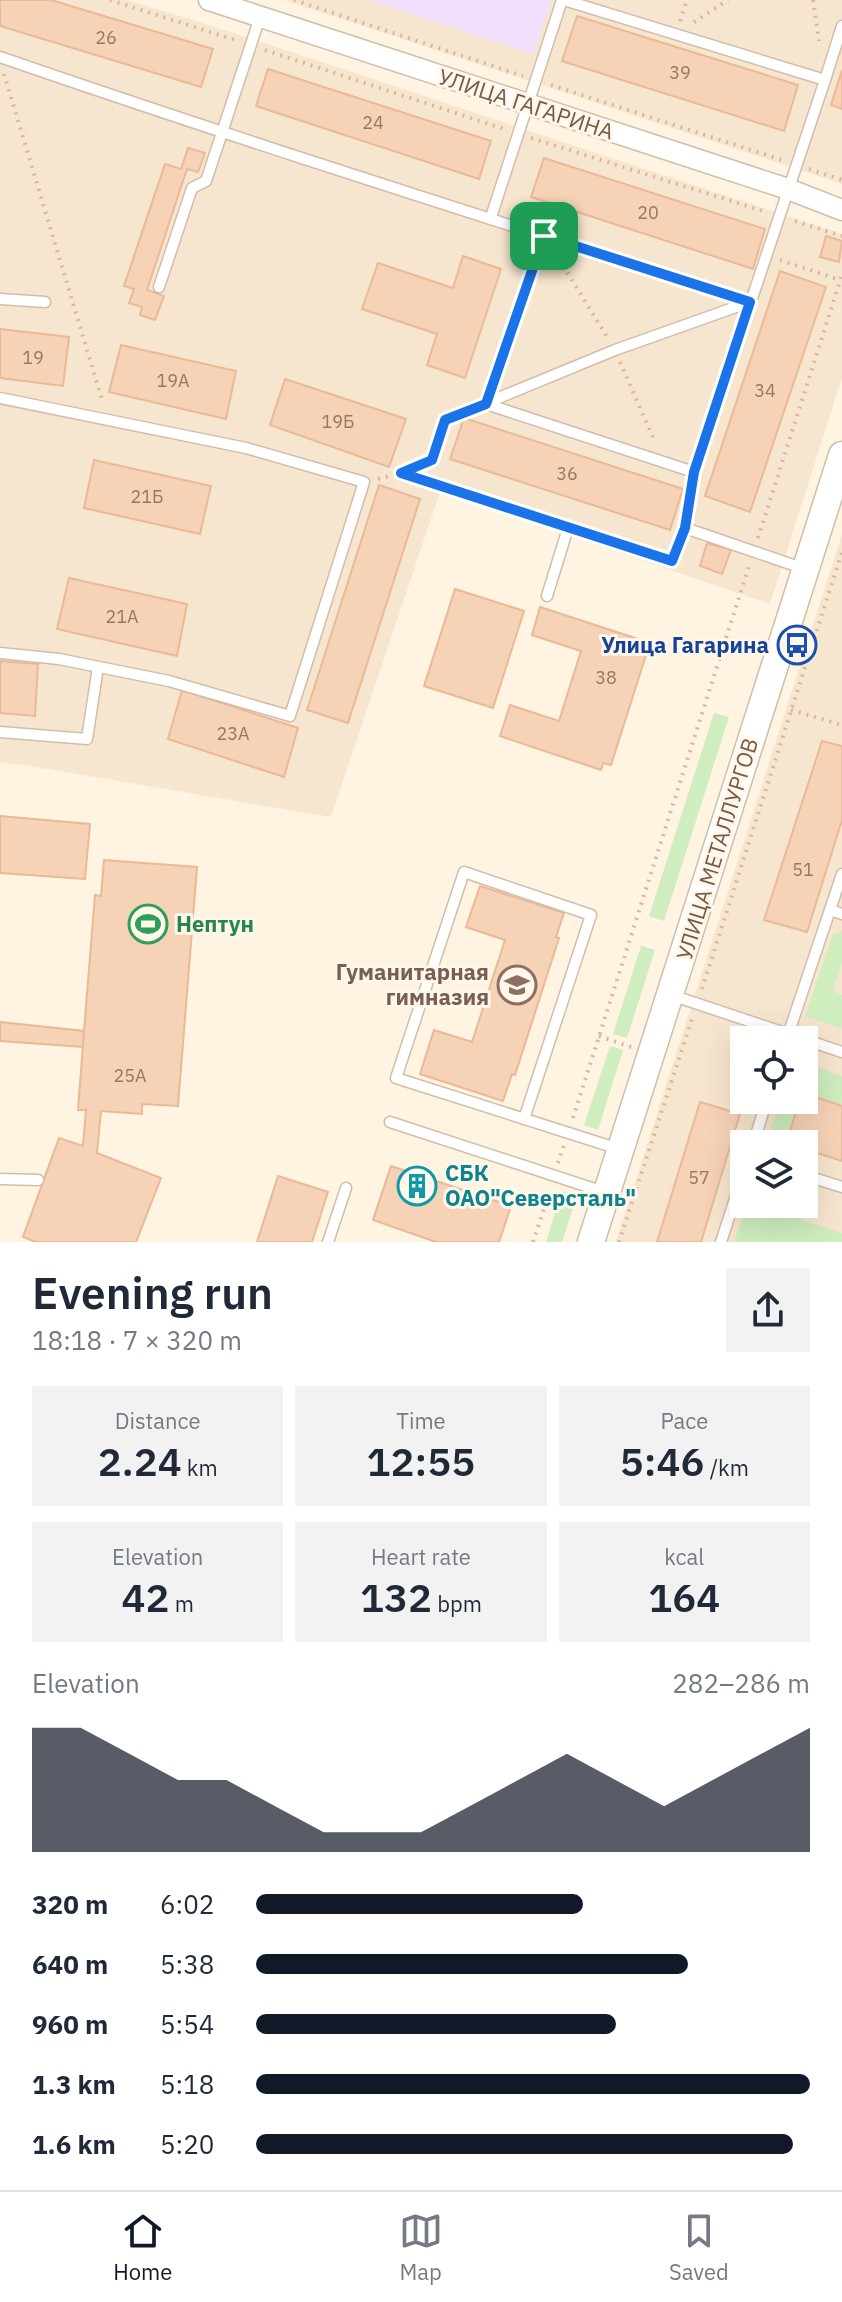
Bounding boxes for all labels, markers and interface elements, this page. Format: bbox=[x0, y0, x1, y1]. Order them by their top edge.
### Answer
house number: 26 bbox=[95, 26, 117, 49]
street label: УЛИЦА ГАГАРИНА bbox=[435, 61, 618, 146]
house number: 39 bbox=[669, 61, 691, 84]
house number: 24 bbox=[362, 111, 384, 134]
house number: 20 bbox=[637, 201, 659, 224]
pin bbox=[510, 202, 578, 270]
icon: arrive bbox=[522, 214, 566, 258]
house number: 19 bbox=[22, 346, 44, 369]
house number: 19А bbox=[156, 369, 190, 392]
house number: 34 bbox=[754, 379, 776, 402]
house number: 19Б bbox=[321, 410, 355, 433]
house number: 36 bbox=[556, 462, 578, 485]
house number: 21Б bbox=[130, 485, 164, 508]
house number: 21А bbox=[105, 605, 139, 628]
bus stop icon: Улица Гагарина bbox=[776, 624, 818, 666]
place label: Улица Гагарина bbox=[601, 630, 769, 659]
house number: 38 bbox=[595, 666, 617, 689]
house number: 23А bbox=[216, 722, 250, 745]
street label: УЛИЦА МЕТАЛЛУРГОВ bbox=[669, 734, 764, 963]
house number: 51 bbox=[792, 858, 814, 881]
sports icon: Нептун bbox=[127, 903, 169, 945]
place label: Нептун bbox=[176, 909, 254, 938]
place label: Гуманитарная гимназия bbox=[336, 957, 489, 1011]
school or university icon: Гуманитарная гимназия bbox=[496, 964, 538, 1006]
map controls bbox=[730, 1026, 818, 1218]
button: locate bbox=[730, 1026, 818, 1114]
house number: 25А bbox=[113, 1064, 147, 1087]
button: layers bbox=[730, 1130, 818, 1218]
place label: СБК ОАО"Северсталь" bbox=[445, 1158, 636, 1212]
building icon: СБК ОАО"Северсталь" bbox=[396, 1165, 438, 1207]
house number: 57 bbox=[688, 1166, 710, 1189]
text: Evening run bbox=[32, 1264, 273, 1321]
button: share bbox=[726, 1268, 810, 1352]
text: 18:18 · 7 × 320 m bbox=[32, 1323, 242, 1357]
text: Distance bbox=[115, 1406, 201, 1435]
text: Time bbox=[396, 1406, 446, 1435]
text: Pace bbox=[660, 1406, 708, 1435]
text: 2.24 bbox=[98, 1435, 182, 1487]
text: 12:55 bbox=[367, 1435, 475, 1487]
text: 5:46 bbox=[620, 1435, 704, 1487]
text: km bbox=[182, 1453, 218, 1482]
text: /km bbox=[704, 1453, 749, 1482]
text: Elevation bbox=[112, 1542, 203, 1571]
text: Heart rate bbox=[371, 1542, 471, 1571]
text: kcal bbox=[664, 1542, 704, 1571]
text: 42 bbox=[121, 1571, 169, 1623]
text: 132 bbox=[360, 1571, 432, 1623]
text: 164 bbox=[648, 1571, 720, 1623]
text: m bbox=[169, 1589, 194, 1618]
text: bpm bbox=[432, 1589, 482, 1618]
text: Elevation bbox=[32, 1666, 140, 1700]
text: 282–286 m bbox=[672, 1666, 810, 1700]
text: 320 m bbox=[32, 1887, 108, 1921]
text: 6:02 bbox=[160, 1887, 214, 1921]
text: 640 m bbox=[32, 1947, 108, 1981]
text: 5:38 bbox=[160, 1947, 214, 1981]
text: 960 m bbox=[32, 2007, 108, 2041]
text: 5:54 bbox=[160, 2007, 214, 2041]
text: 1.3 km bbox=[32, 2067, 116, 2101]
text: 5:18 bbox=[160, 2067, 214, 2101]
text: 1.6 km bbox=[32, 2127, 116, 2161]
text: 5:20 bbox=[160, 2127, 214, 2161]
tab: Home bbox=[113, 2209, 172, 2286]
tab: Map bbox=[399, 2209, 443, 2286]
tab: Saved bbox=[669, 2209, 729, 2286]

